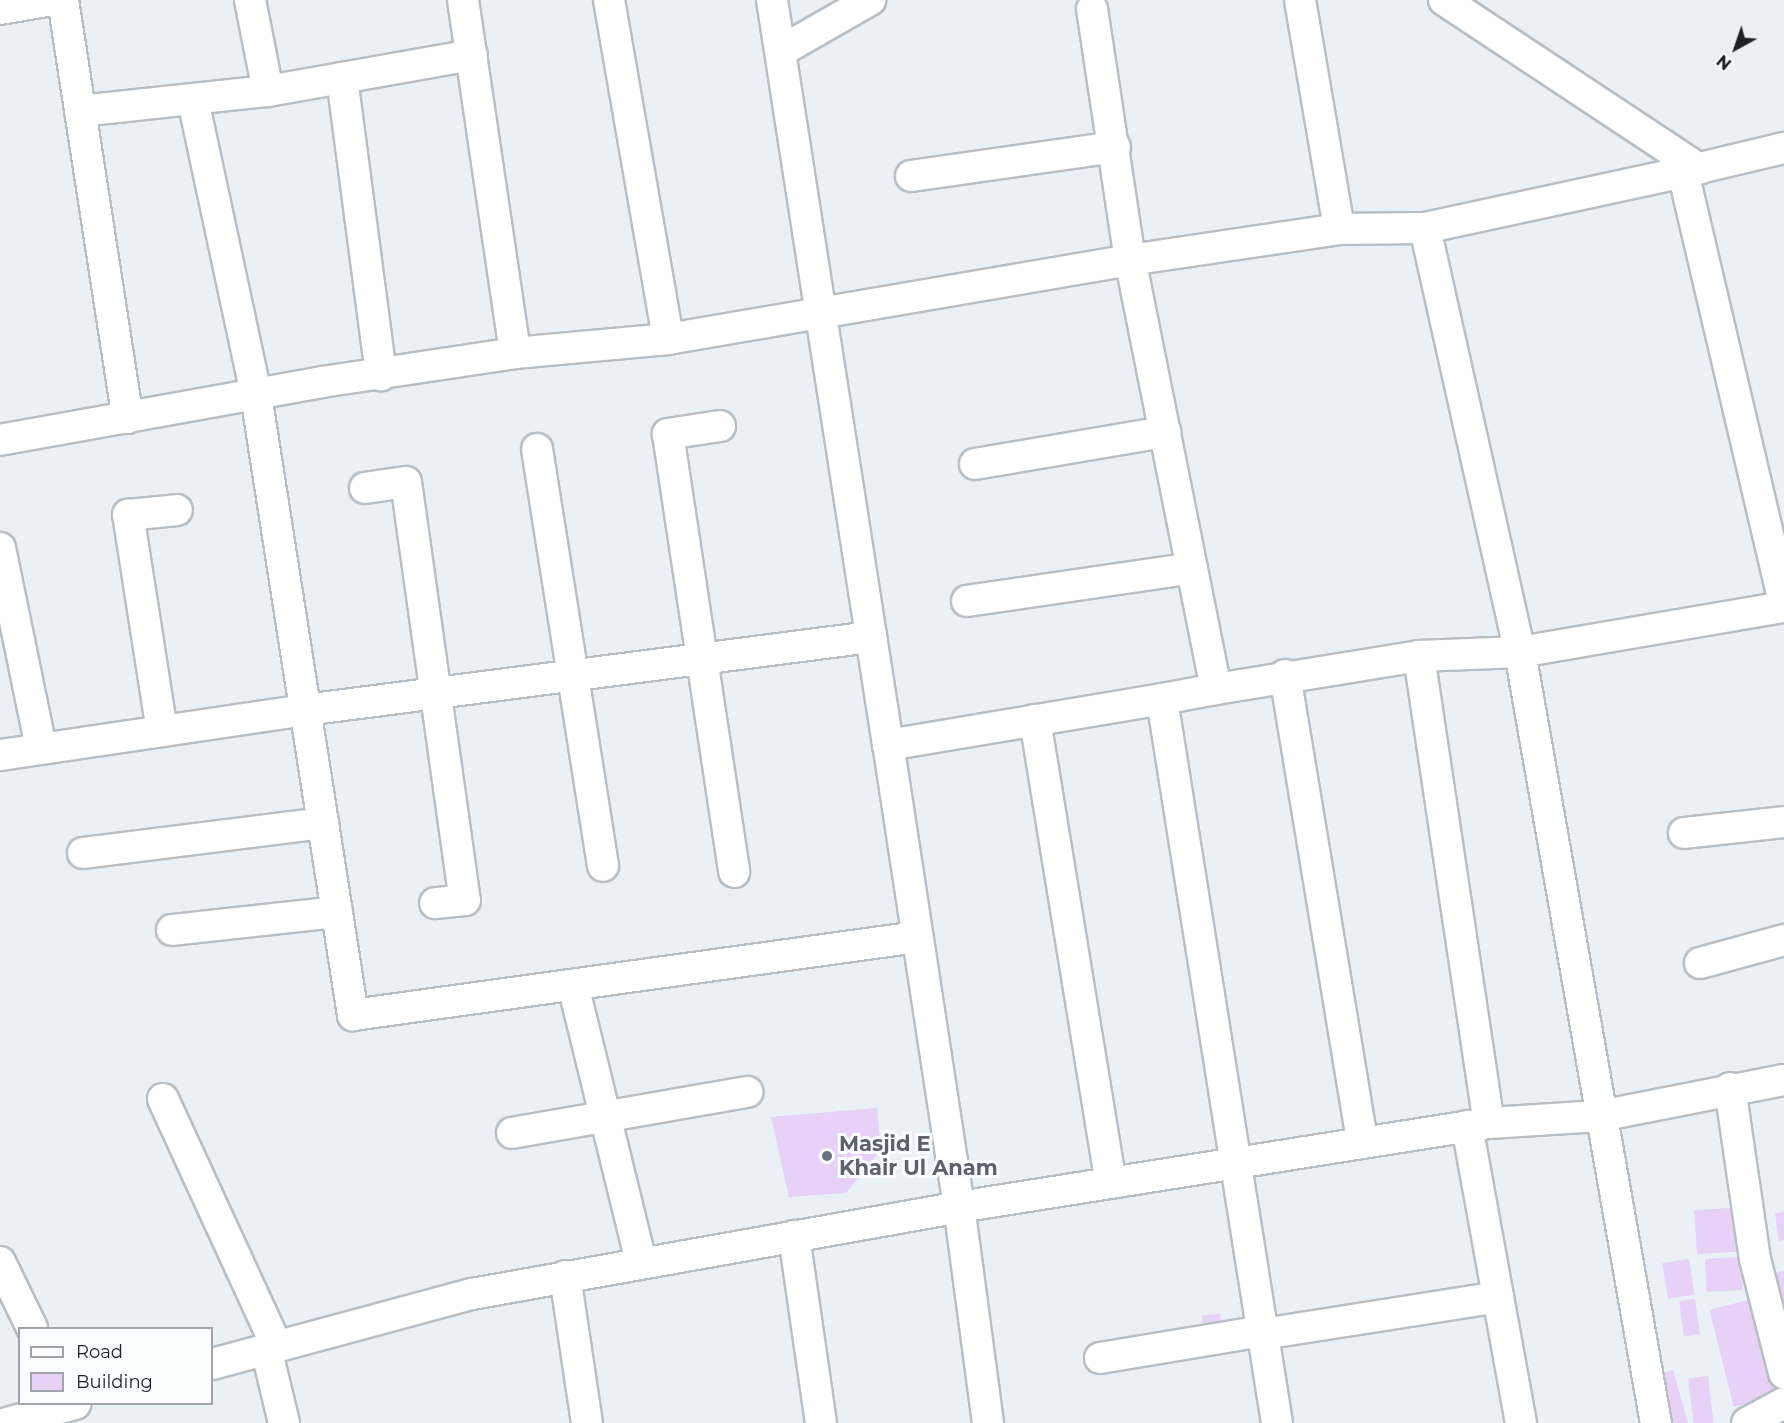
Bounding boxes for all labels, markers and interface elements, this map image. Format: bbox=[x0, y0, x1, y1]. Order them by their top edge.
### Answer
north arrow bbox=[1706, 18, 1766, 78]
text: N bbox=[1713, 51, 1735, 74]
place label: Masjid E Khair Ul Anam bbox=[839, 1131, 998, 1181]
marker: Masjid E Khair Ul Anam bbox=[820, 1149, 834, 1163]
legend bbox=[18, 1327, 213, 1405]
text: Road bbox=[76, 1341, 123, 1363]
text: Building bbox=[76, 1371, 153, 1393]

